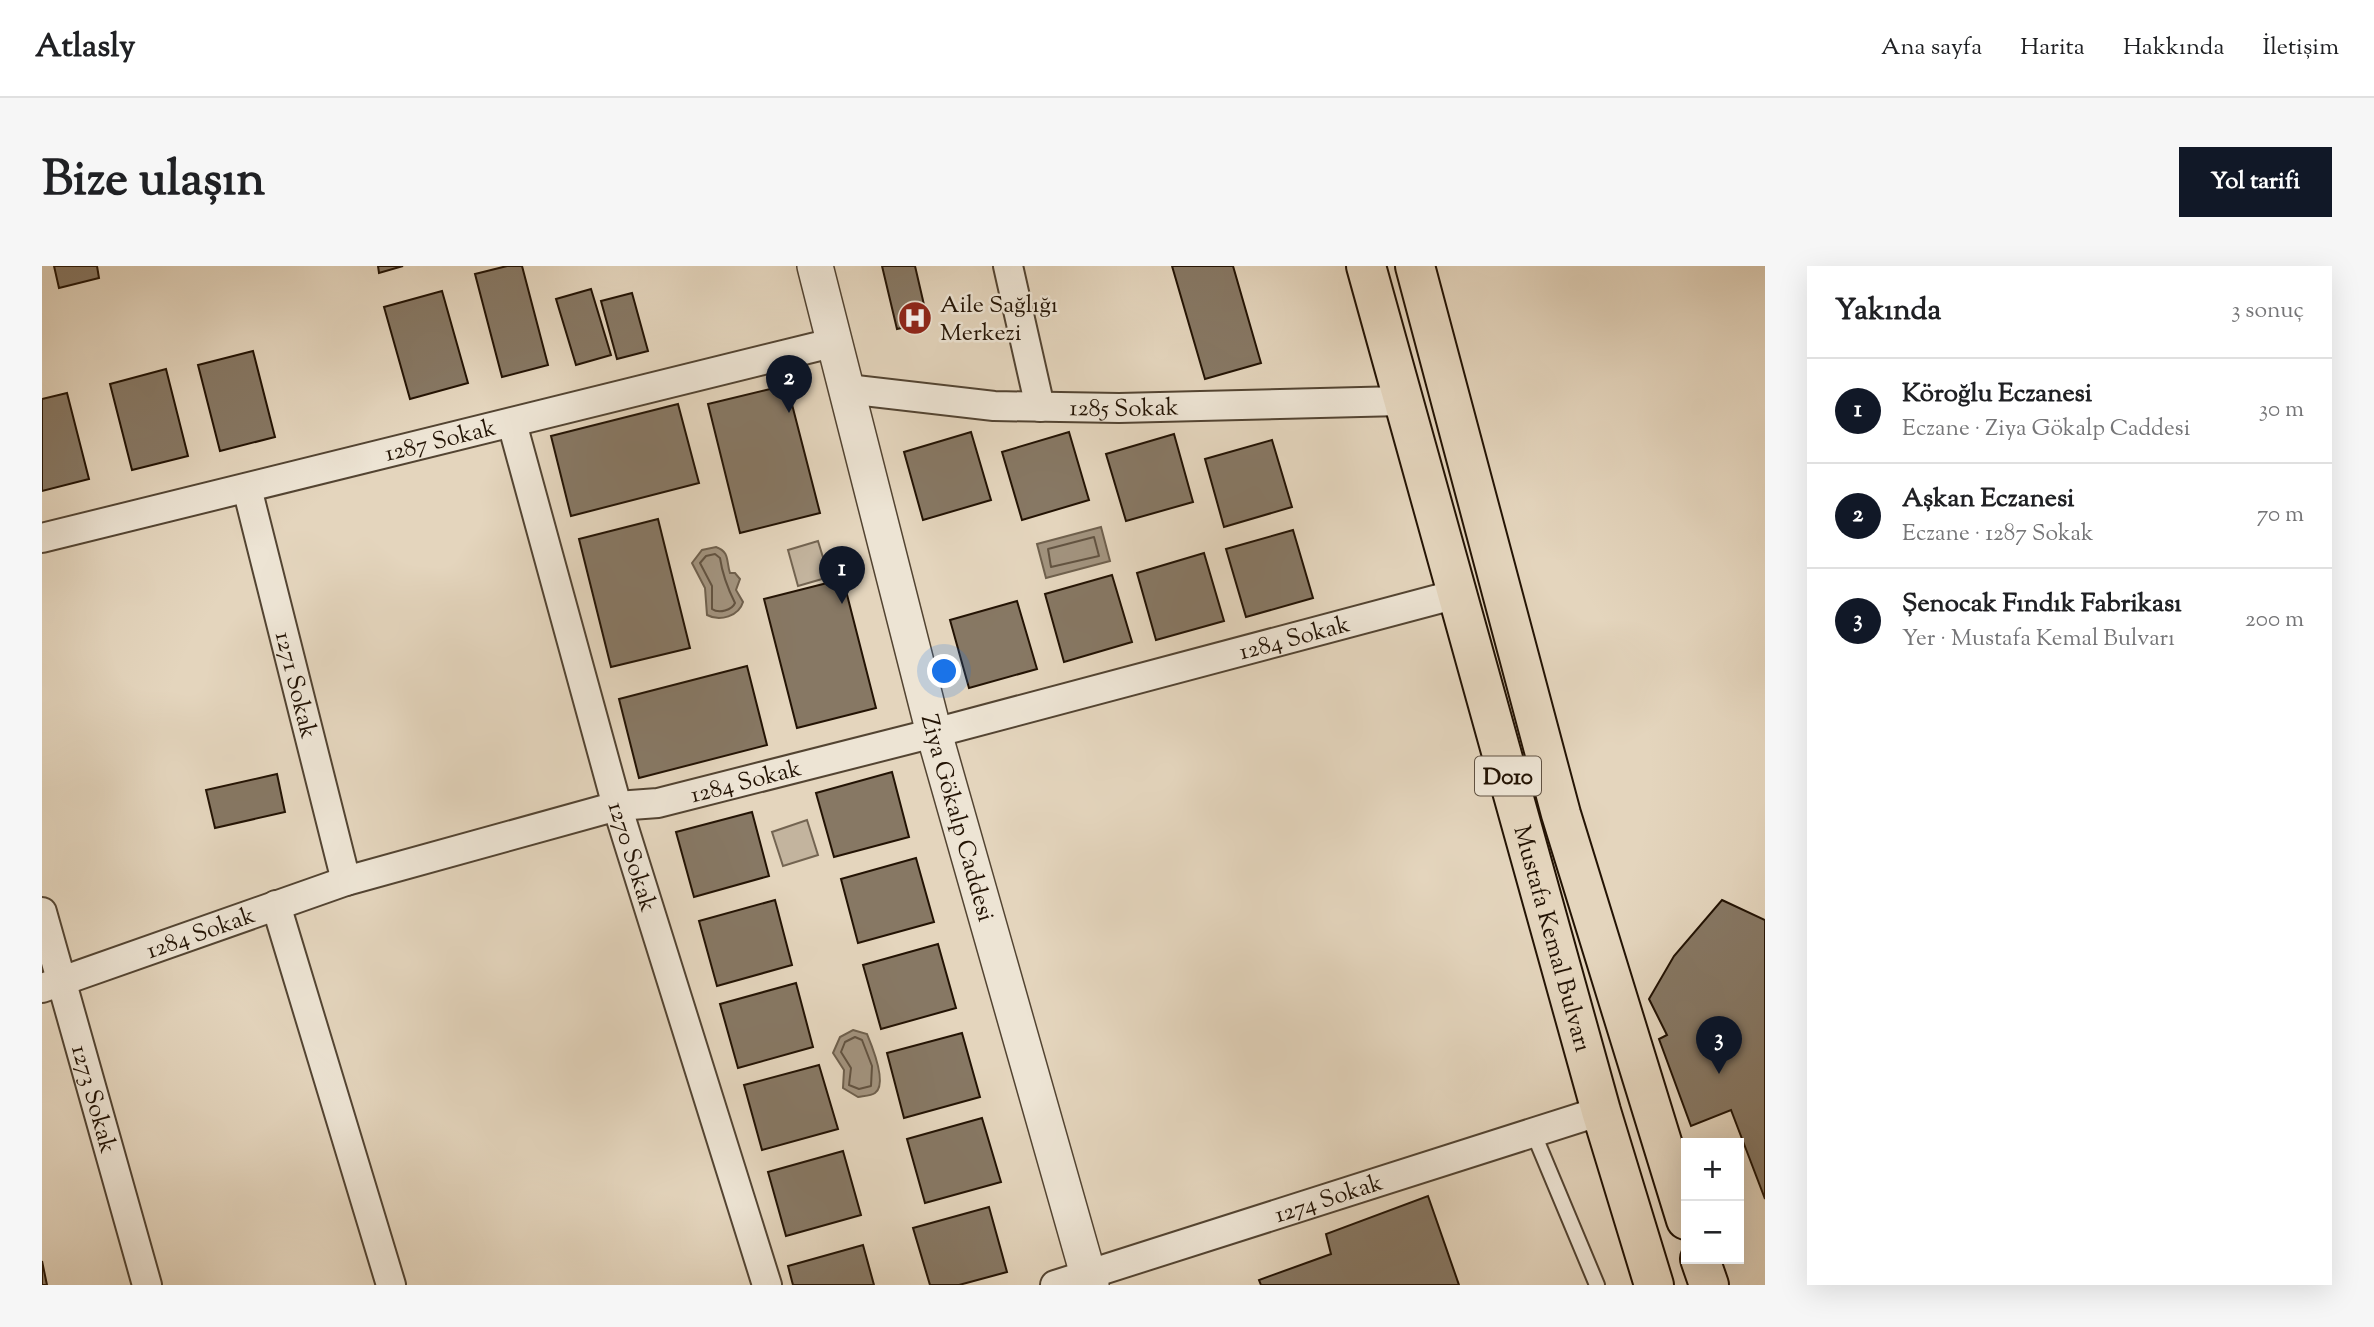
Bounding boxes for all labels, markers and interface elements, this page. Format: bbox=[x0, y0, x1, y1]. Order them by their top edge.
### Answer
text: Atlasly bbox=[35, 24, 135, 72]
text: Ana sayfa bbox=[1881, 31, 1982, 65]
text: Harita bbox=[2020, 31, 2085, 65]
text: Hakkında bbox=[2123, 31, 2224, 65]
text: İletişim bbox=[2262, 31, 2339, 65]
text: Bize ulaşın bbox=[42, 147, 265, 217]
button: Yol tarifi bbox=[2179, 147, 2332, 217]
place label: Aile Sağlığı Merkezi bbox=[940, 289, 1058, 351]
text: Yakında bbox=[1835, 290, 1941, 333]
text: 3 sonuç bbox=[2231, 295, 2304, 328]
hospital icon: Aile Sağlığı Merkezi bbox=[896, 299, 934, 337]
pin: 2 bbox=[766, 355, 812, 413]
text: Köroğlu Eczanesi bbox=[1902, 376, 2092, 413]
street label: 1285 Sokak bbox=[1069, 392, 1179, 427]
text: 1 bbox=[1854, 394, 1862, 427]
text: 30 m bbox=[2259, 394, 2304, 427]
street label: 1287 Sokak bbox=[382, 412, 500, 472]
text: Eczane · Ziya Gökalp Caddesi bbox=[1902, 413, 2190, 446]
text: Aşkan Eczanesi bbox=[1902, 481, 2074, 518]
text: 2 bbox=[1853, 499, 1863, 532]
text: 70 m bbox=[2257, 499, 2304, 532]
text: Eczane · 1287 Sokak bbox=[1902, 518, 2094, 551]
pin: 1 bbox=[819, 546, 865, 604]
text: Şenocak Fındık Fabrikası bbox=[1902, 586, 2182, 623]
text: 3 bbox=[1853, 604, 1863, 637]
text: 200 m bbox=[2245, 604, 2304, 637]
street label: 1284 Sokak bbox=[1236, 608, 1354, 670]
text: Yer · Mustafa Kemal Bulvarı bbox=[1902, 623, 2175, 656]
street label: 1271 Sokak bbox=[265, 628, 324, 742]
your location bbox=[927, 654, 961, 688]
street label: Ziya Gökalp Caddesi bbox=[911, 711, 1002, 926]
street label: 1284 Sokak bbox=[687, 752, 805, 813]
road number: D010 bbox=[1475, 756, 1541, 796]
street label: 1270 Sokak bbox=[598, 798, 664, 916]
street label: Mustafa Kemal Bulvarı bbox=[1503, 822, 1599, 1056]
street label: 1284 Sokak bbox=[142, 899, 260, 969]
pin: 3 bbox=[1696, 1016, 1742, 1074]
street label: 1273 Sokak bbox=[61, 1041, 124, 1157]
map controls bbox=[1681, 1138, 1744, 1264]
button: + bbox=[1681, 1138, 1744, 1201]
street label: 1274 Sokak bbox=[1271, 1167, 1387, 1233]
button: − bbox=[1681, 1201, 1744, 1264]

